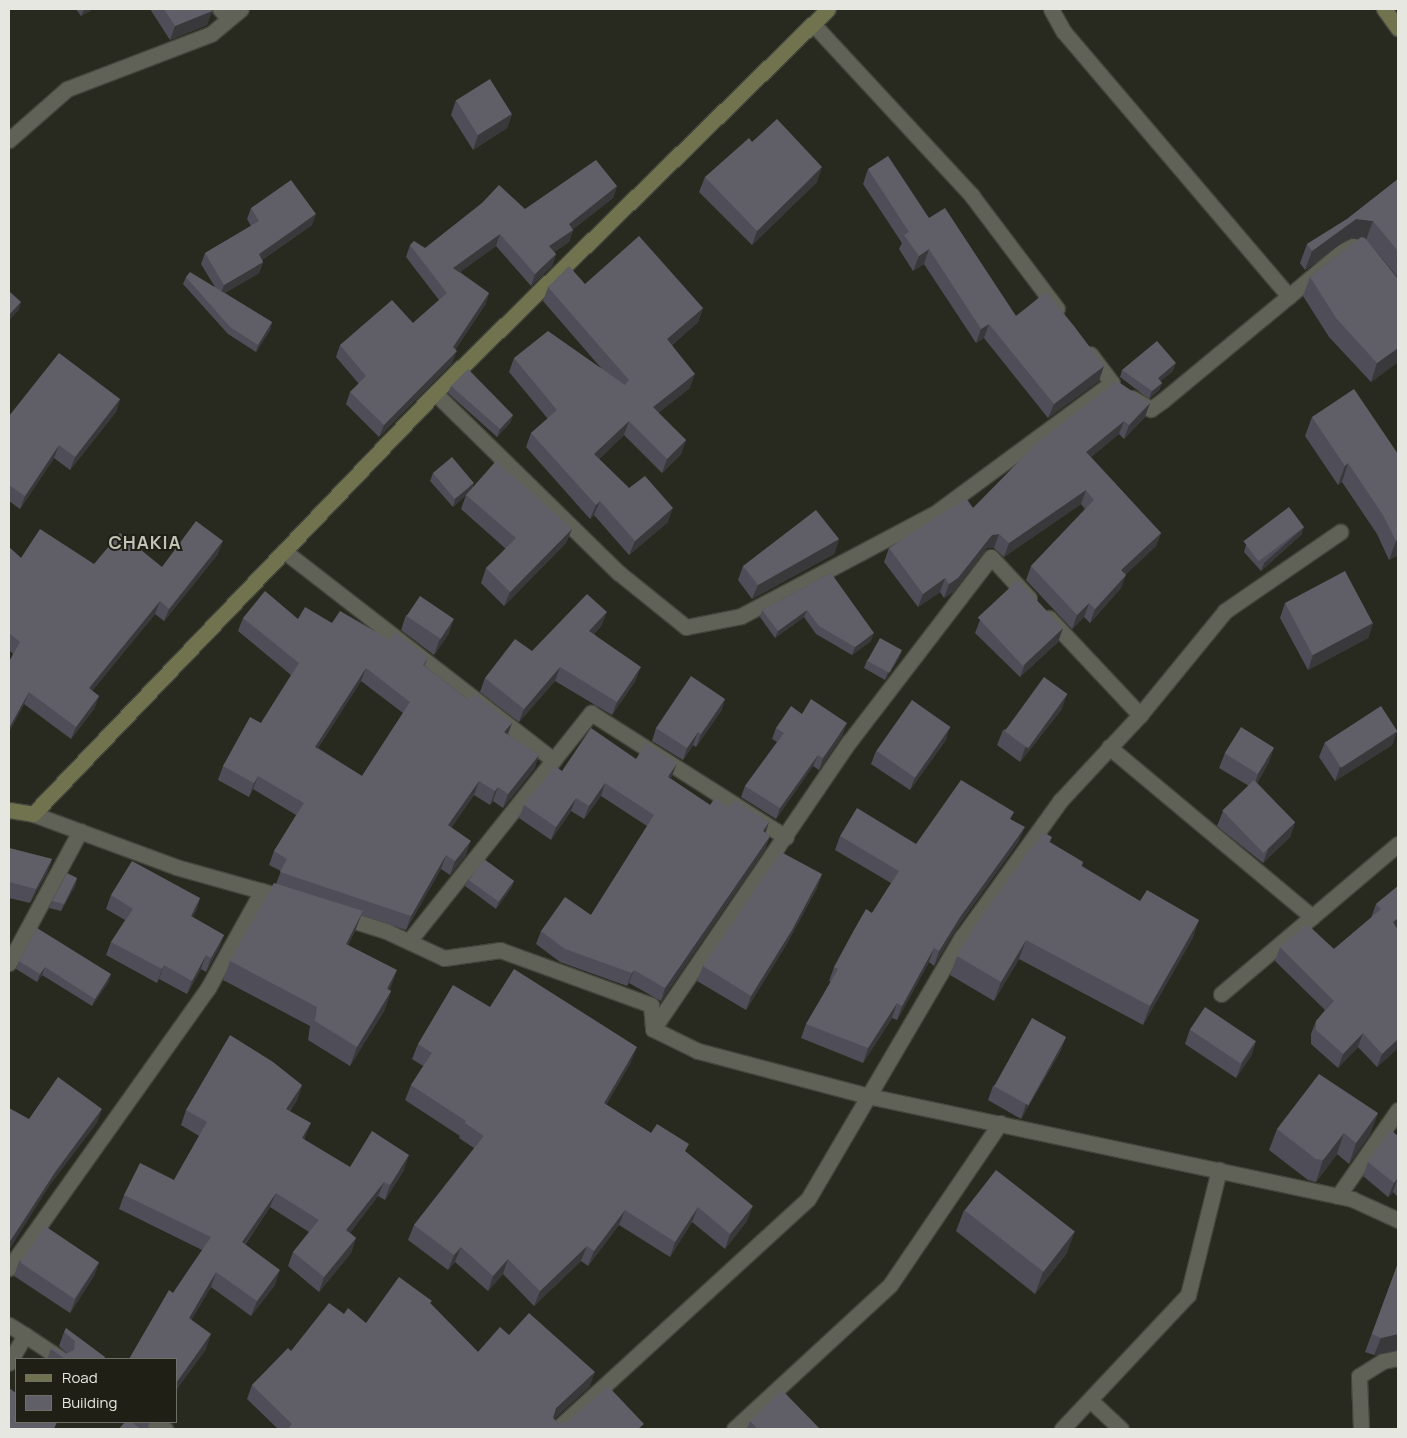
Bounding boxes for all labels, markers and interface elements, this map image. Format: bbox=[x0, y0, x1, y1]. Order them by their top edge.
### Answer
district label: CHAKIA bbox=[108, 531, 182, 553]
legend bbox=[15, 1358, 178, 1423]
text: Road bbox=[62, 1367, 98, 1388]
text: Building bbox=[62, 1392, 117, 1413]

